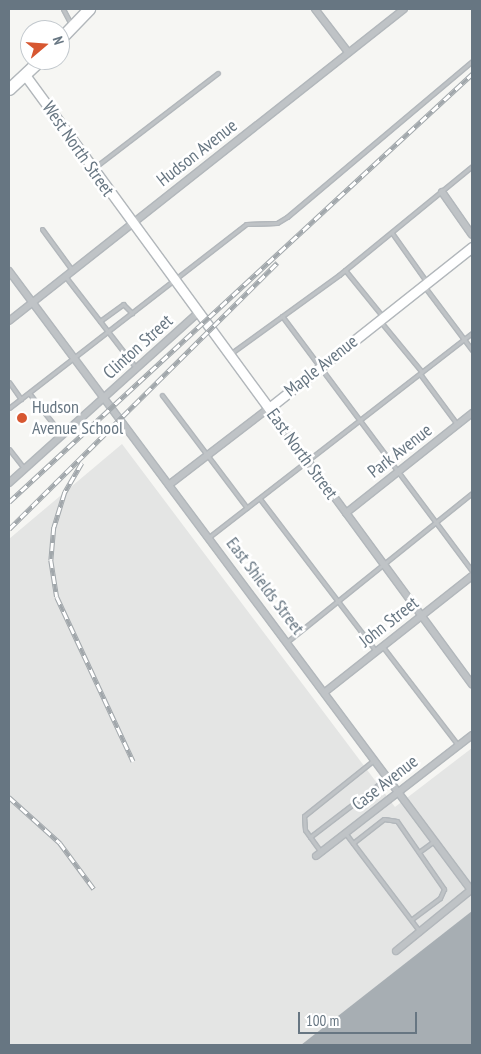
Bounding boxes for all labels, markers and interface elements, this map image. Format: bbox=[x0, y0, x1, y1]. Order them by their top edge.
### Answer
north arrow bbox=[20, 20, 70, 70]
text: N bbox=[49, 34, 68, 47]
street label: West North Street bbox=[37, 98, 119, 200]
street label: Hudson Avenue bbox=[152, 115, 242, 191]
street label: Clinton Street bbox=[99, 310, 177, 384]
street label: Maple Avenue bbox=[280, 331, 362, 401]
place label: Hudson Avenue School bbox=[32, 397, 123, 439]
street label: East North Street bbox=[262, 405, 342, 503]
marker: Hudson Avenue School bbox=[16, 412, 28, 424]
street label: Park Avenue bbox=[363, 419, 437, 483]
street label: East Shields Street bbox=[222, 533, 308, 639]
street label: John Street bbox=[355, 592, 423, 652]
street label: Case Avenue bbox=[348, 750, 422, 816]
scale bar bbox=[301, 1002, 420, 1034]
text: 100 m bbox=[306, 1011, 339, 1030]

